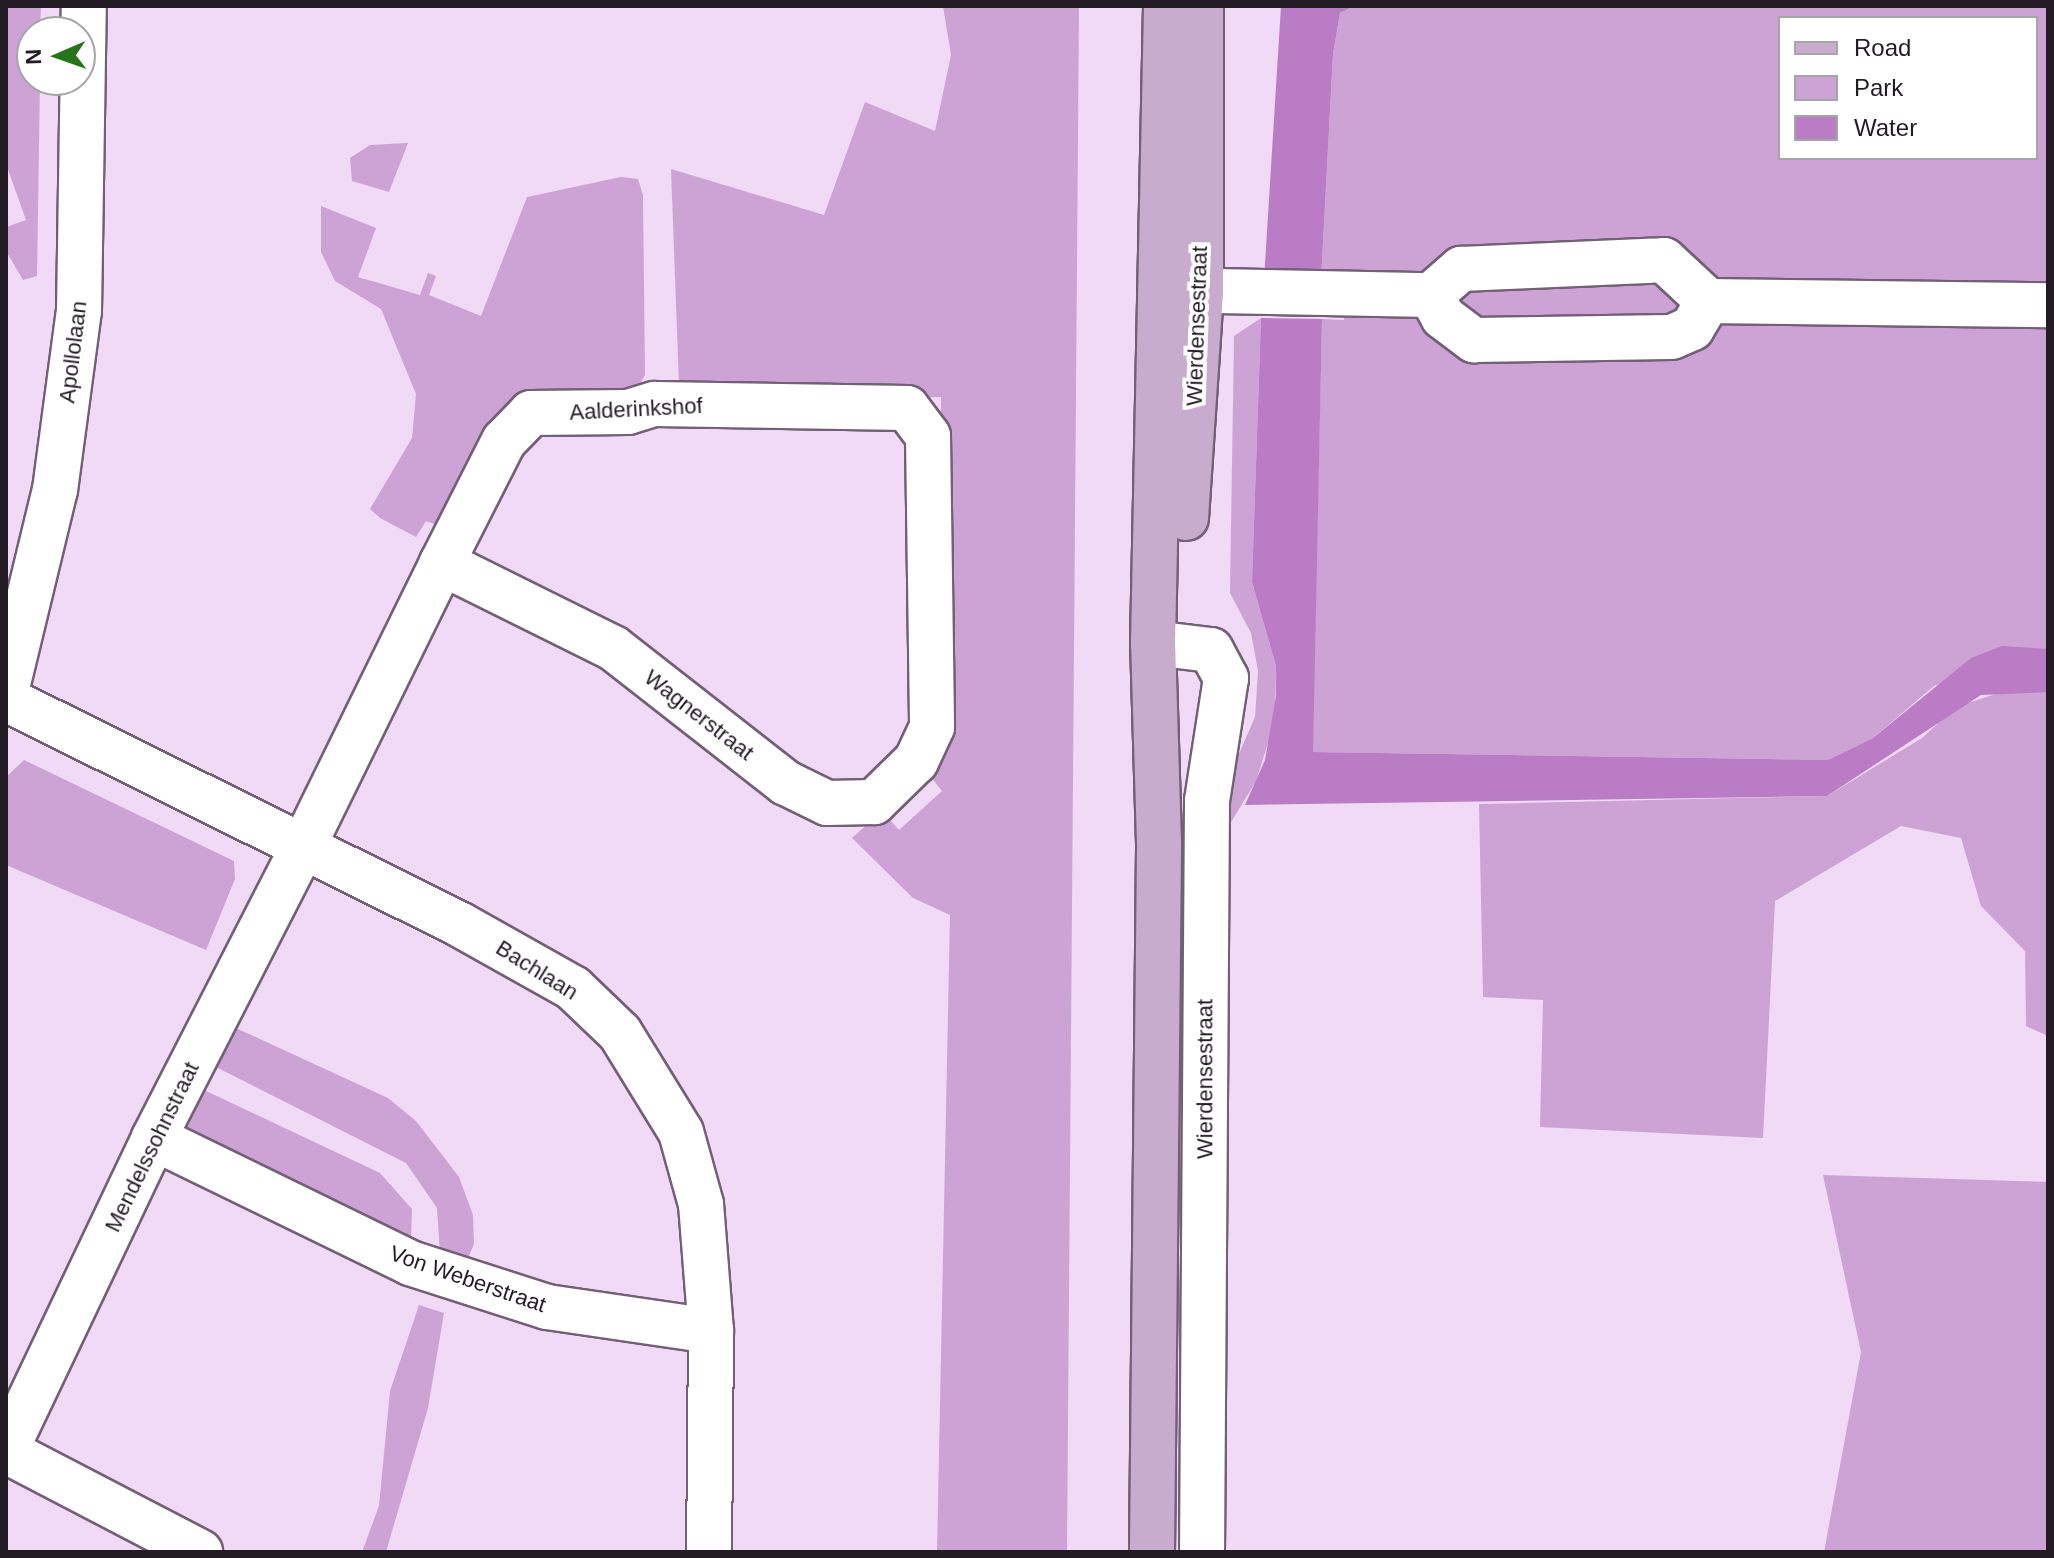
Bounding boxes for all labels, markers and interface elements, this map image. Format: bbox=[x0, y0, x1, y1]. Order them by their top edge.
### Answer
north arrow bbox=[16, 16, 96, 96]
legend bbox=[1778, 16, 2038, 160]
text: Road bbox=[1854, 34, 1911, 61]
text: N bbox=[21, 48, 46, 65]
text: Park bbox=[1854, 74, 1903, 101]
text: Water bbox=[1854, 114, 1917, 141]
street label: Wierdensestraat bbox=[1181, 245, 1213, 407]
street label: Apollolaan bbox=[54, 299, 92, 405]
street label: Aalderinkshof bbox=[569, 392, 703, 426]
street label: Wagnerstraat bbox=[639, 664, 759, 766]
street label: Bachlaan bbox=[491, 934, 583, 1006]
street label: Wierdensestraat bbox=[1192, 999, 1218, 1159]
street label: Mendelssohnstraat bbox=[99, 1058, 205, 1236]
street label: Von Weberstraat bbox=[386, 1240, 550, 1318]

